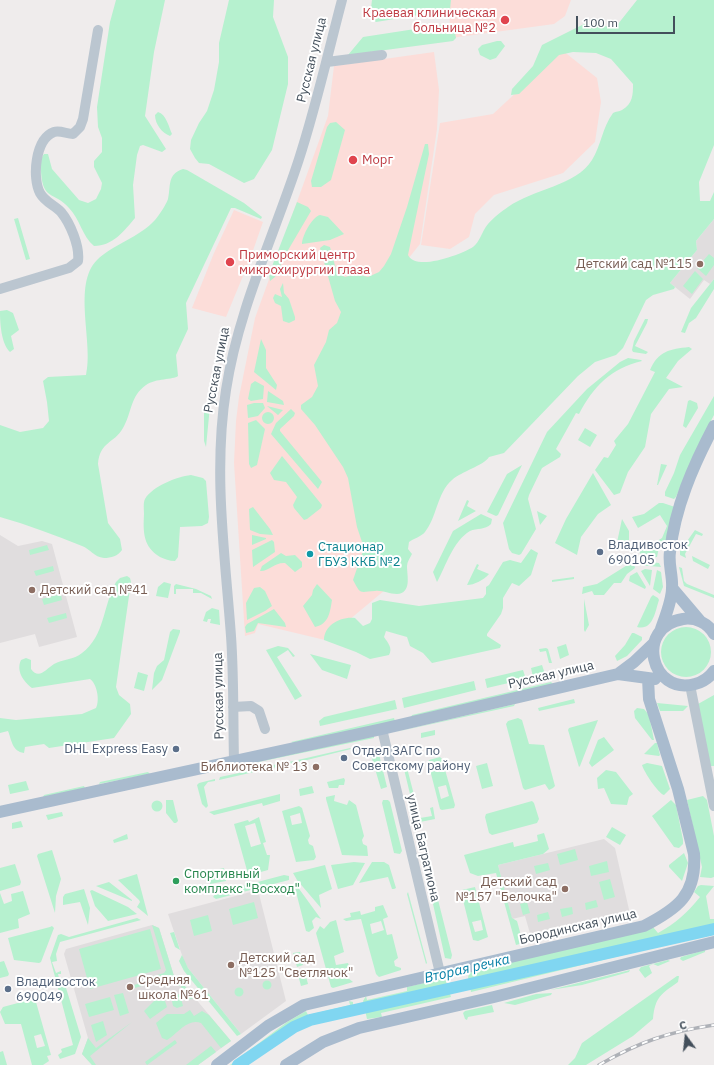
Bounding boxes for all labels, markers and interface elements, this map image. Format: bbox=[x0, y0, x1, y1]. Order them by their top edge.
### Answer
place label: Краевая клиническая больница №2 bbox=[363, 5, 496, 36]
scale bar bbox=[578, 8, 677, 34]
marker: Краевая клиническая больница №2 bbox=[499, 14, 511, 26]
text: 100 m bbox=[583, 15, 618, 30]
street label: Русская улица bbox=[294, 16, 330, 104]
place label: Морг bbox=[362, 152, 393, 168]
marker: Морг bbox=[347, 154, 359, 166]
place label: Приморский центр микрохирургии глаза bbox=[239, 247, 370, 278]
marker: Приморский центр микрохирургии глаза bbox=[224, 256, 236, 268]
place label: Детский сад №115 bbox=[576, 256, 692, 272]
marker: Детский сад №115 bbox=[695, 259, 705, 269]
street label: Русская улица bbox=[201, 326, 233, 414]
place label: Владивосток 690105 bbox=[608, 537, 688, 568]
place label: Стационар ГБУЗ ККБ №2 bbox=[318, 539, 401, 570]
marker: Владивосток 690105 bbox=[595, 547, 605, 557]
marker: Стационар ГБУЗ ККБ №2 bbox=[305, 549, 315, 559]
place label: Детский сад №41 bbox=[40, 582, 148, 598]
marker: Детский сад №41 bbox=[27, 585, 37, 595]
street label: Русская улица bbox=[210, 652, 228, 740]
street label: Русская улица bbox=[507, 658, 595, 692]
place label: DHL Express Easy bbox=[64, 741, 168, 757]
place label: Отдел ЗАГС по Советскому району bbox=[352, 743, 470, 774]
marker: DHL Express Easy bbox=[171, 744, 181, 754]
marker: Отдел ЗАГС по Советскому району bbox=[339, 753, 349, 763]
place label: Библиотека № 13 bbox=[201, 759, 308, 775]
marker: Библиотека № 13 bbox=[311, 762, 321, 772]
street label: улица Багратиона bbox=[403, 793, 443, 903]
place label: Спортивный комплекс "Восход" bbox=[184, 866, 300, 897]
place label: Детский сад №157 "Белочка" bbox=[455, 874, 557, 905]
marker: Спортивный комплекс "Восход" bbox=[171, 876, 181, 886]
marker: Детский сад №157 "Белочка" bbox=[560, 884, 570, 894]
street label: Бородинская улица bbox=[518, 906, 638, 948]
place label: Детский сад №125 "Светлячок" bbox=[239, 950, 353, 981]
water label: Вторая речка bbox=[423, 951, 511, 987]
marker: Детский сад №125 "Светлячок" bbox=[226, 960, 236, 970]
place label: Средняя школа №61 bbox=[138, 972, 209, 1003]
place label: Владивосток 690049 bbox=[16, 974, 96, 1005]
marker: Средняя школа №61 bbox=[125, 982, 135, 992]
marker: Владивосток 690049 bbox=[3, 984, 13, 994]
north arrow bbox=[666, 1017, 706, 1057]
text: С bbox=[678, 1018, 688, 1033]

